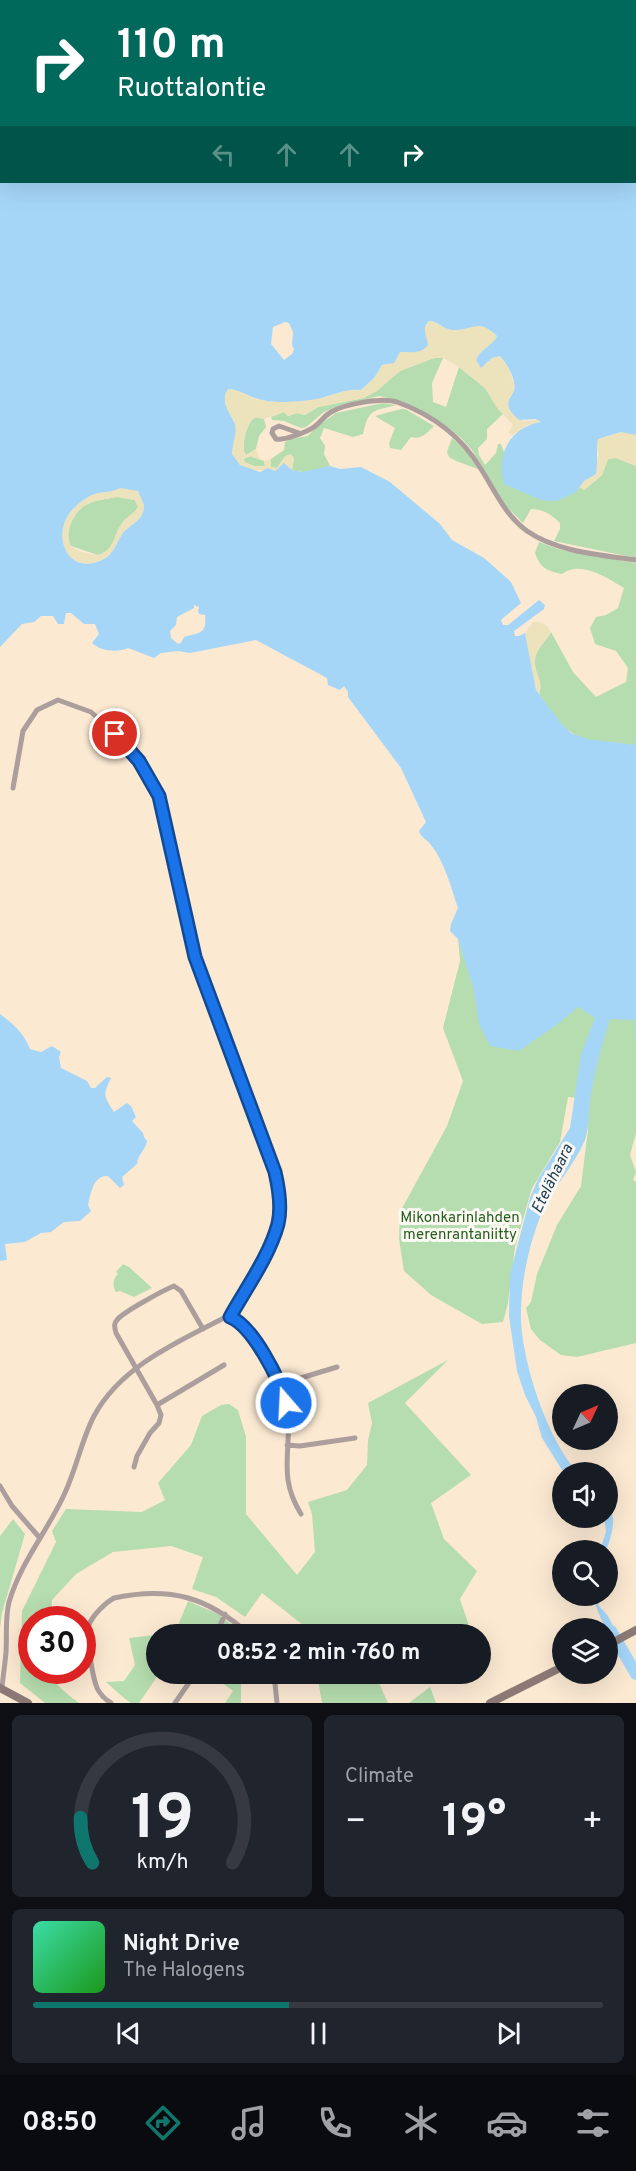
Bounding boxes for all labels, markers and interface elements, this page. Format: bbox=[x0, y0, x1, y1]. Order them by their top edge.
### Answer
text: 110 m bbox=[117, 20, 226, 73]
icon: right bbox=[18, 24, 96, 102]
text: Ruottalontie bbox=[117, 72, 266, 106]
icon: left bbox=[207, 138, 240, 171]
icon: ahead bbox=[270, 138, 303, 171]
icon: ahead bbox=[333, 138, 366, 171]
icon: right bbox=[396, 138, 429, 171]
pin bbox=[89, 708, 140, 759]
icon: arrive bbox=[98, 717, 131, 750]
water label: Etelähaara bbox=[528, 1140, 579, 1217]
park label: Mikonkarinlahden merenrantaniitty bbox=[400, 1209, 520, 1245]
position arrow bbox=[254, 1371, 318, 1435]
north arrow bbox=[552, 1384, 618, 1450]
map controls bbox=[552, 1384, 618, 1684]
button: sound bbox=[552, 1462, 618, 1528]
button: search bbox=[552, 1540, 618, 1606]
speed limit sign: 30 bbox=[18, 1606, 96, 1684]
button: layers bbox=[552, 1618, 618, 1684]
text: 08:52 · 2 min · 760 m bbox=[217, 1640, 420, 1667]
text: Climate bbox=[345, 1764, 414, 1790]
text: 19 bbox=[130, 1782, 194, 1861]
text: 19° bbox=[442, 1795, 506, 1852]
text: − bbox=[345, 1802, 366, 1844]
text: + bbox=[582, 1802, 603, 1844]
text: km/h bbox=[136, 1849, 188, 1876]
text: Night Drive bbox=[123, 1931, 240, 1958]
text: The Halogens bbox=[123, 1958, 245, 1984]
icon: previous bbox=[112, 2017, 145, 2050]
icon: pause bbox=[302, 2017, 335, 2050]
icon: next bbox=[492, 2017, 525, 2050]
icon: directions bbox=[142, 2102, 184, 2144]
icon: music bbox=[228, 2102, 270, 2144]
icon: phone bbox=[314, 2102, 356, 2144]
icon: climate bbox=[400, 2102, 442, 2144]
icon: car bbox=[486, 2102, 528, 2144]
icon: filters bbox=[572, 2102, 614, 2144]
text: 08:50 bbox=[22, 2106, 98, 2140]

